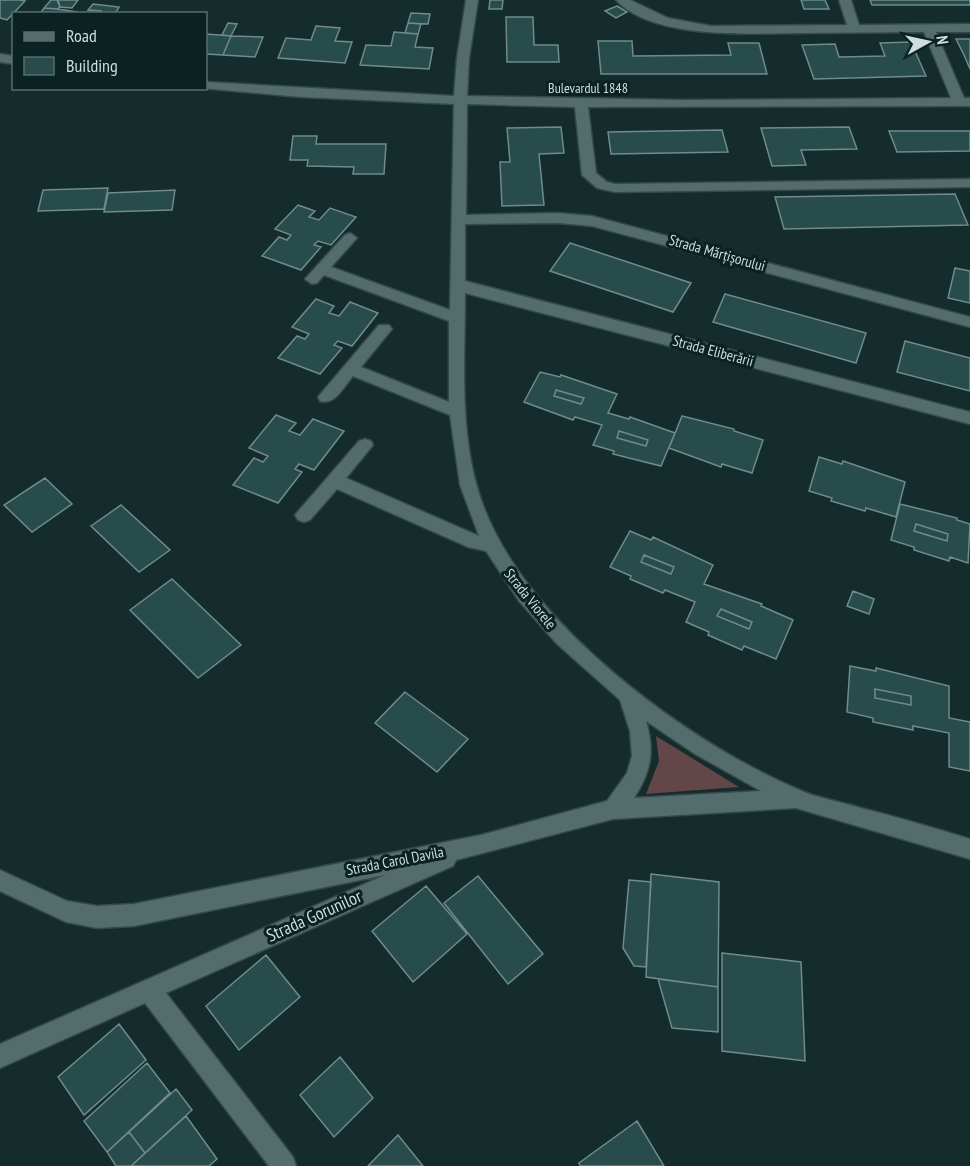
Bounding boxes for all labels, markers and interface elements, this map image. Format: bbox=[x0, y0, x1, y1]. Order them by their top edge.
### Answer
legend bbox=[12, 12, 207, 90]
north arrow bbox=[898, 12, 958, 72]
text: Road bbox=[66, 24, 97, 47]
text: N bbox=[932, 34, 953, 46]
text: Building bbox=[66, 54, 118, 77]
street label: Bulevardul 1848 bbox=[548, 79, 628, 97]
street label: Strada Mărțișorului bbox=[667, 230, 767, 275]
street label: Strada Eliberării bbox=[671, 331, 756, 370]
street label: Strada Viorele bbox=[500, 564, 561, 633]
street label: Strada Carol Davila bbox=[345, 842, 445, 879]
street label: Strada Gorunilor bbox=[263, 884, 365, 947]

